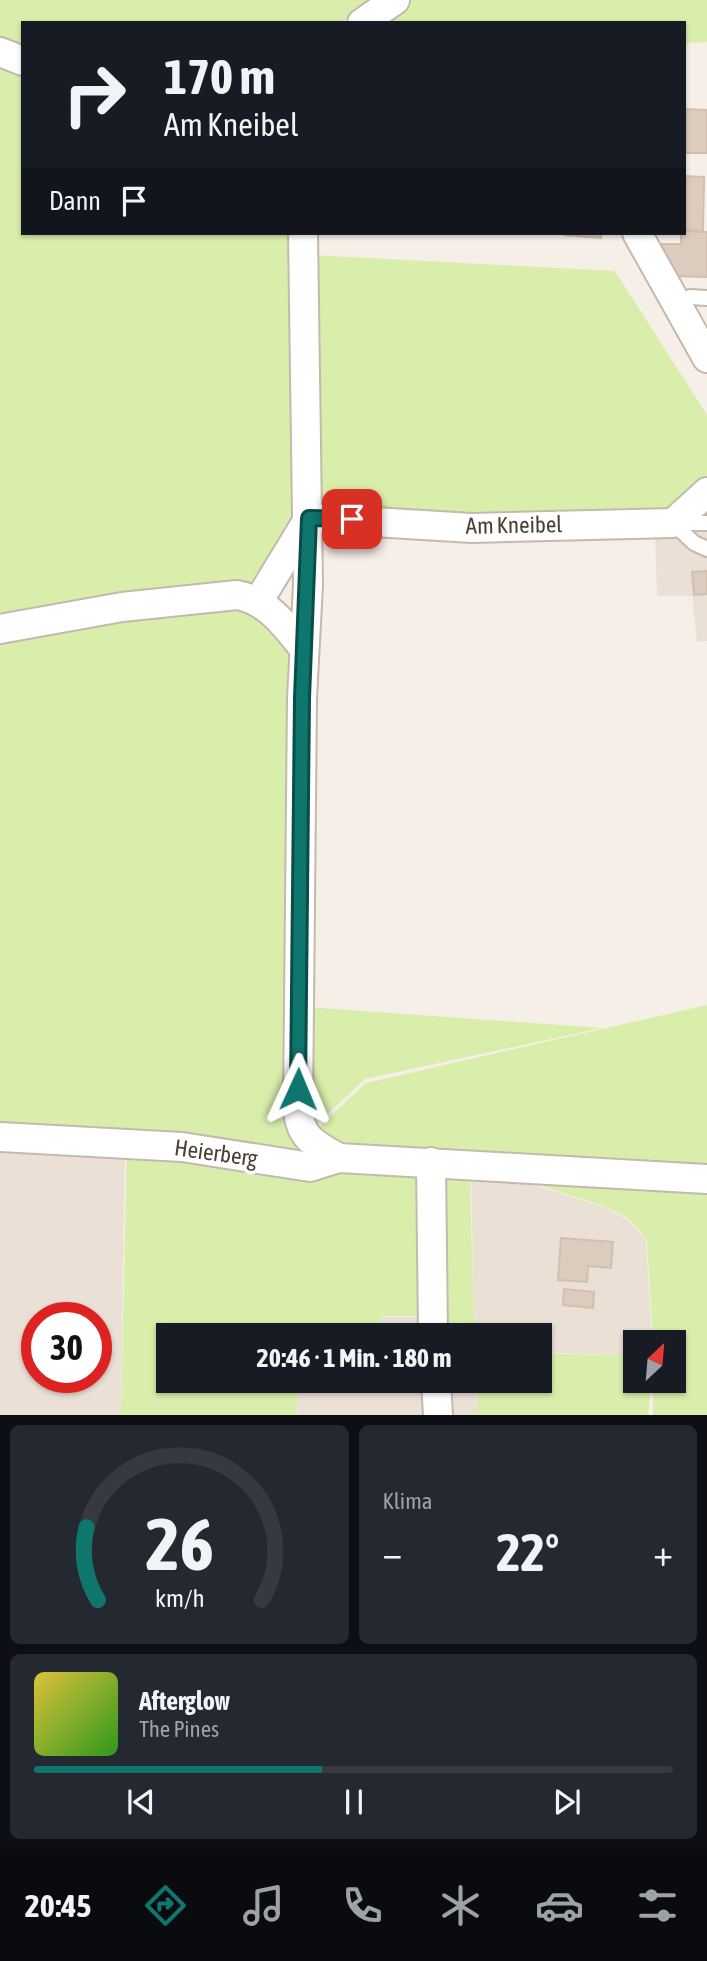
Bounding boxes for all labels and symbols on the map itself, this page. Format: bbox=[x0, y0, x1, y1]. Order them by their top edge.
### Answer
pin bbox=[322, 489, 382, 549]
street label: Am Kneibel bbox=[465, 511, 563, 539]
position arrow bbox=[261, 1052, 335, 1126]
street label: Heierberg bbox=[173, 1134, 259, 1172]
speed limit sign: 30 bbox=[21, 1302, 112, 1393]
north arrow bbox=[623, 1330, 686, 1393]

